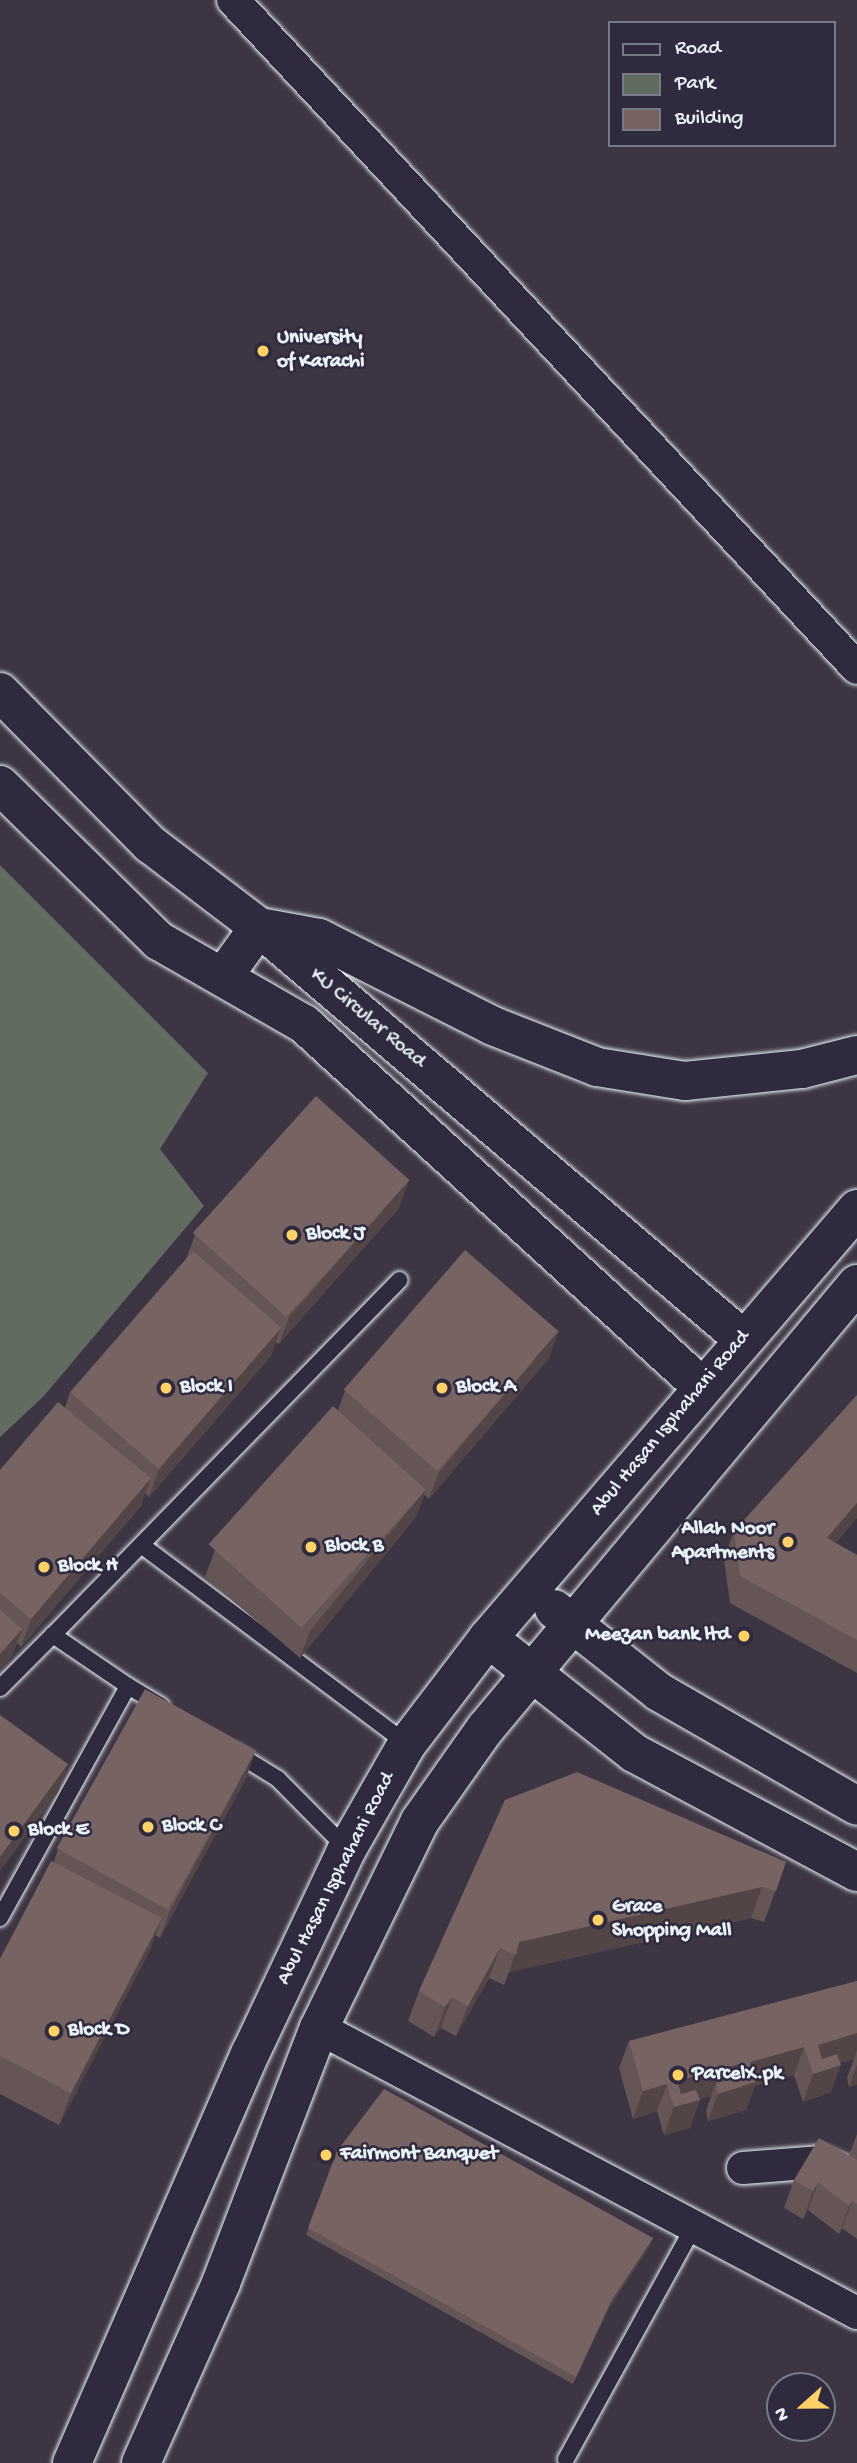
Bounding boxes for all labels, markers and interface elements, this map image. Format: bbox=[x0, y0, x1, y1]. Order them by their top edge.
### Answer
legend bbox=[608, 21, 836, 147]
text: Road bbox=[675, 37, 721, 62]
text: Park bbox=[675, 72, 715, 97]
text: Building bbox=[675, 107, 744, 132]
place label: University of Karachi bbox=[277, 326, 365, 376]
marker: University of Karachi bbox=[255, 343, 271, 359]
street label: KU Circular Road bbox=[304, 963, 430, 1075]
place label: Block J bbox=[306, 1222, 365, 1248]
marker: Block J bbox=[284, 1227, 300, 1243]
street label: Abul Hasan Isphahani Road bbox=[586, 1326, 756, 1522]
place label: Block I bbox=[180, 1375, 233, 1401]
place label: Block A bbox=[456, 1375, 516, 1401]
marker: Block I bbox=[158, 1380, 174, 1396]
marker: Block A bbox=[434, 1380, 450, 1396]
place label: Allah Noor Apartments bbox=[672, 1517, 774, 1567]
place label: Block B bbox=[325, 1534, 383, 1560]
marker: Allah Noor Apartments bbox=[780, 1534, 796, 1550]
marker: Block B bbox=[303, 1539, 319, 1555]
place label: Block H bbox=[58, 1554, 118, 1580]
marker: Block H bbox=[36, 1559, 52, 1575]
place label: Meezan bank ltd bbox=[585, 1623, 730, 1649]
marker: Meezan bank ltd bbox=[736, 1628, 752, 1644]
street label: Abul Hasan Isphahani Road bbox=[272, 1768, 402, 1990]
place label: Block C bbox=[162, 1814, 221, 1840]
place label: Block E bbox=[28, 1818, 89, 1844]
marker: Block C bbox=[140, 1819, 156, 1835]
marker: Block E bbox=[6, 1823, 22, 1839]
place label: Grace Shopping Mall bbox=[612, 1895, 732, 1945]
marker: Grace Shopping Mall bbox=[590, 1912, 606, 1928]
place label: Block D bbox=[68, 2018, 129, 2044]
marker: Block D bbox=[46, 2023, 62, 2039]
place label: ParcelX.pk bbox=[692, 2062, 783, 2088]
marker: ParcelX.pk bbox=[670, 2067, 686, 2083]
place label: Fairmont Banquet bbox=[340, 2142, 498, 2168]
marker: Fairmont Banquet bbox=[318, 2147, 334, 2163]
north arrow bbox=[766, 2372, 836, 2442]
text: N bbox=[770, 2404, 796, 2424]

